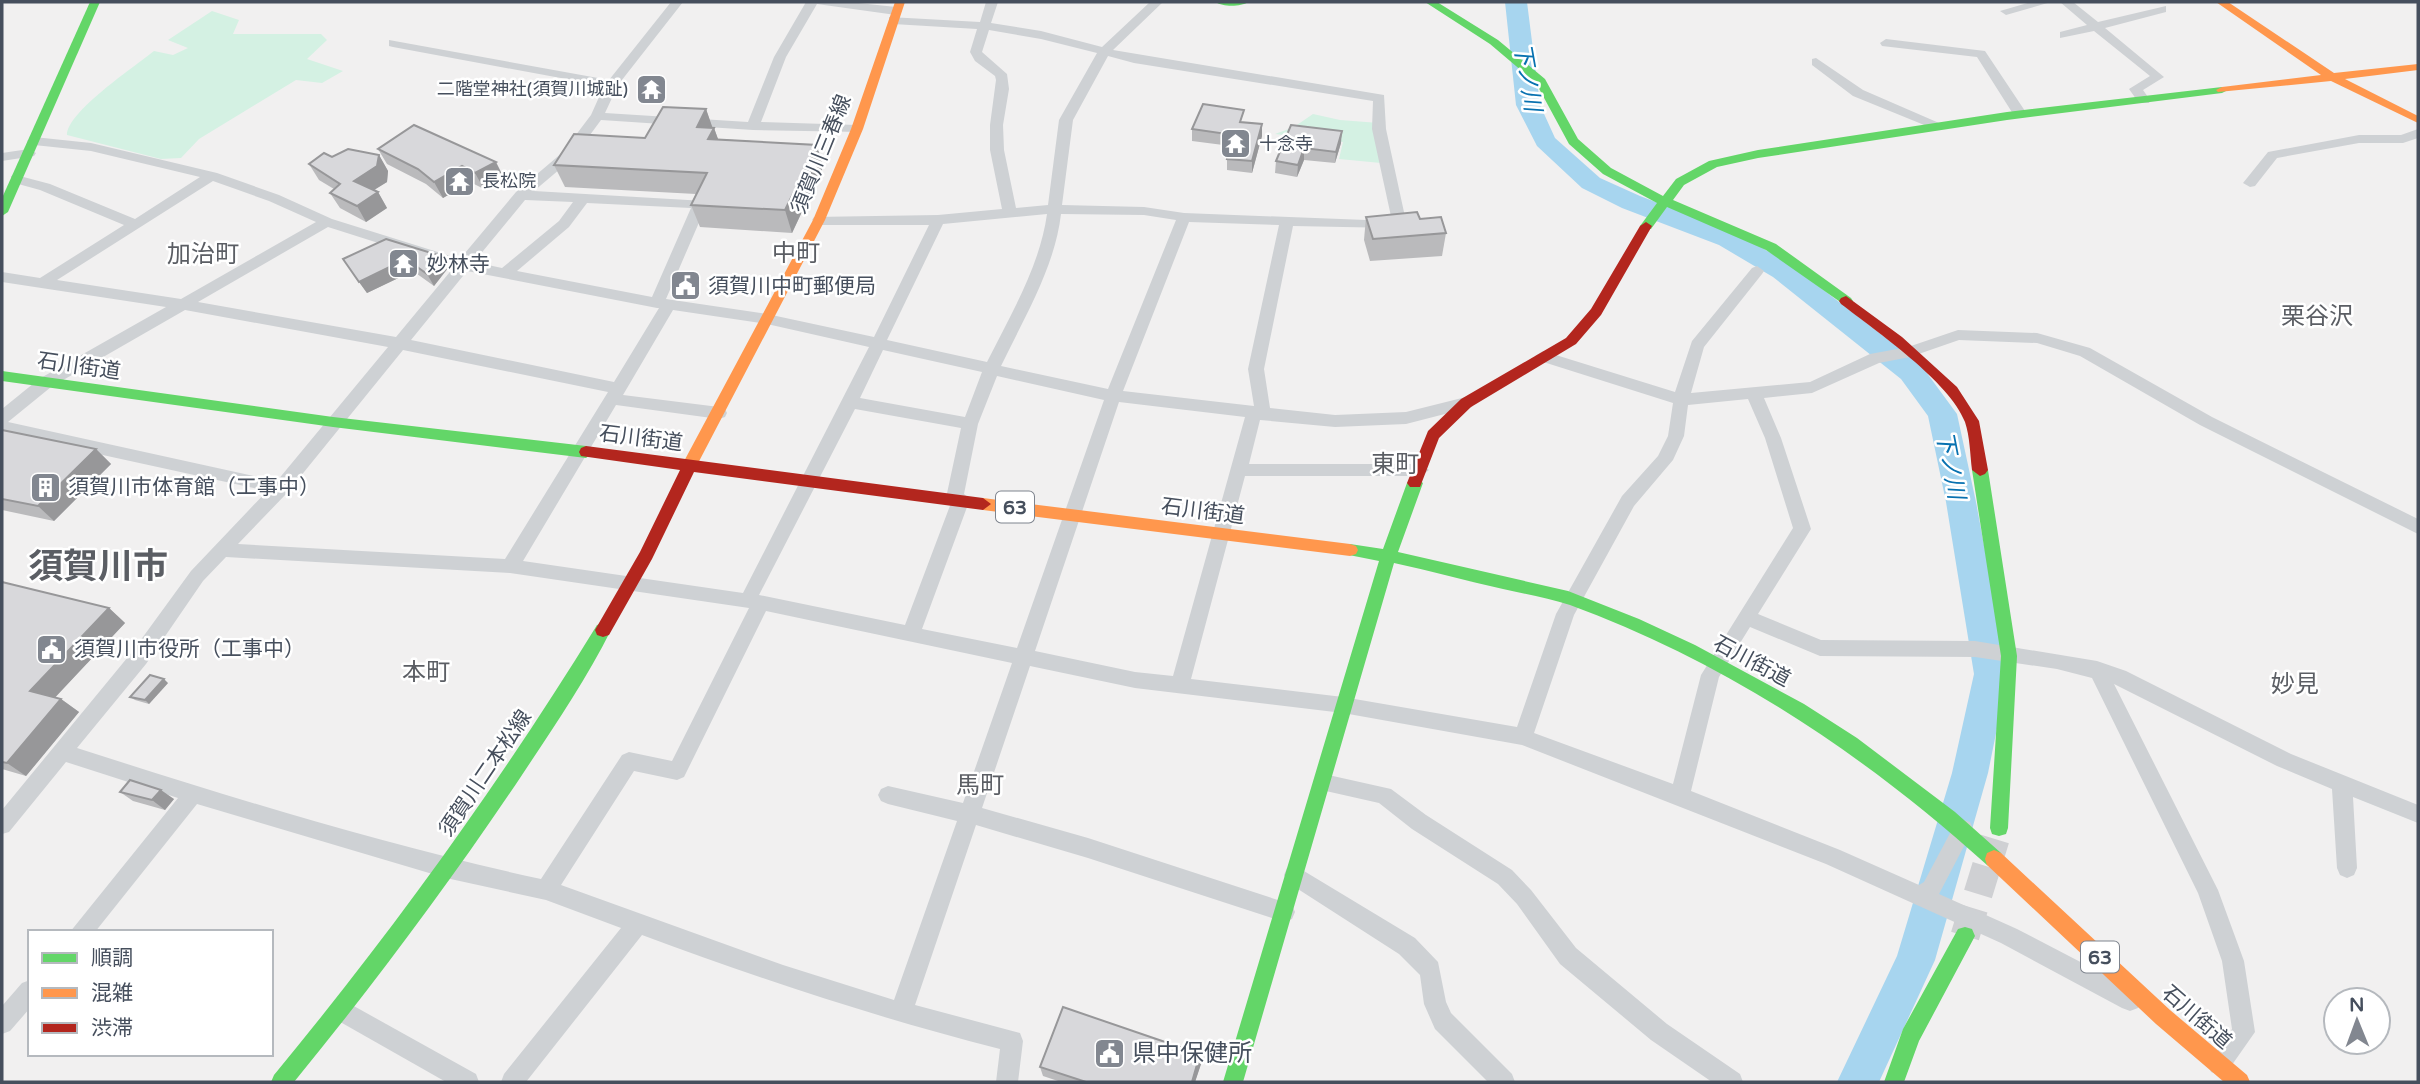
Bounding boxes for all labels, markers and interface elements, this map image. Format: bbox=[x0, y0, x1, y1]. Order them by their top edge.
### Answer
water label: 下ノ川 bbox=[1507, 41, 1547, 117]
temple icon: 二階堂神社(須賀川城趾) bbox=[634, 72, 668, 106]
place label: 二階堂神社(須賀川城趾) bbox=[437, 78, 628, 100]
street label: 須賀川三春線 bbox=[786, 91, 857, 217]
temple icon: 十念寺 bbox=[1219, 127, 1253, 161]
place label: 十念寺 bbox=[1259, 133, 1313, 155]
temple icon: 長松院 bbox=[442, 164, 476, 198]
place label: 長松院 bbox=[482, 170, 536, 192]
district label: 中町 bbox=[772, 239, 820, 268]
district label: 加治町 bbox=[167, 240, 239, 269]
temple icon: 妙林寺 bbox=[387, 247, 421, 281]
place label: 妙林寺 bbox=[427, 252, 490, 277]
public building icon: 須賀川中町郵便局 bbox=[668, 269, 702, 303]
place label: 須賀川中町郵便局 bbox=[708, 274, 876, 299]
district label: 栗谷沢 bbox=[2281, 302, 2353, 331]
street label: 石川街道 bbox=[36, 348, 122, 385]
street label: 石川街道 bbox=[598, 421, 684, 456]
water label: 下ノ川 bbox=[1930, 429, 1971, 505]
district label: 東町 bbox=[1371, 450, 1419, 479]
building icon: 須賀川市体育館（工事中） bbox=[28, 470, 62, 504]
place label: 須賀川市体育館（工事中） bbox=[68, 475, 320, 500]
road number: 63 bbox=[996, 492, 1034, 522]
street label: 石川街道 bbox=[1160, 494, 1246, 529]
district label: 須賀川市 bbox=[28, 546, 168, 588]
street label: 石川街道 bbox=[1709, 631, 1795, 692]
public building icon: 須賀川市役所（工事中） bbox=[34, 632, 68, 666]
place label: 須賀川市役所（工事中） bbox=[74, 637, 305, 662]
district label: 本町 bbox=[402, 658, 450, 687]
district label: 妙見 bbox=[2271, 670, 2319, 699]
street label: 須賀川二本松線 bbox=[434, 705, 537, 841]
district label: 馬町 bbox=[956, 771, 1004, 800]
legend bbox=[28, 930, 273, 1056]
road number: 63 bbox=[2081, 942, 2119, 973]
text: 順調 bbox=[91, 946, 133, 971]
street label: 石川街道 bbox=[2157, 980, 2237, 1054]
text: 混雑 bbox=[91, 981, 133, 1006]
north arrow bbox=[2322, 986, 2392, 1056]
text: N bbox=[2349, 994, 2365, 1016]
text: 渋滞 bbox=[91, 1016, 133, 1041]
public building icon: 県中保健所 bbox=[1092, 1036, 1126, 1070]
place label: 県中保健所 bbox=[1132, 1039, 1252, 1068]

